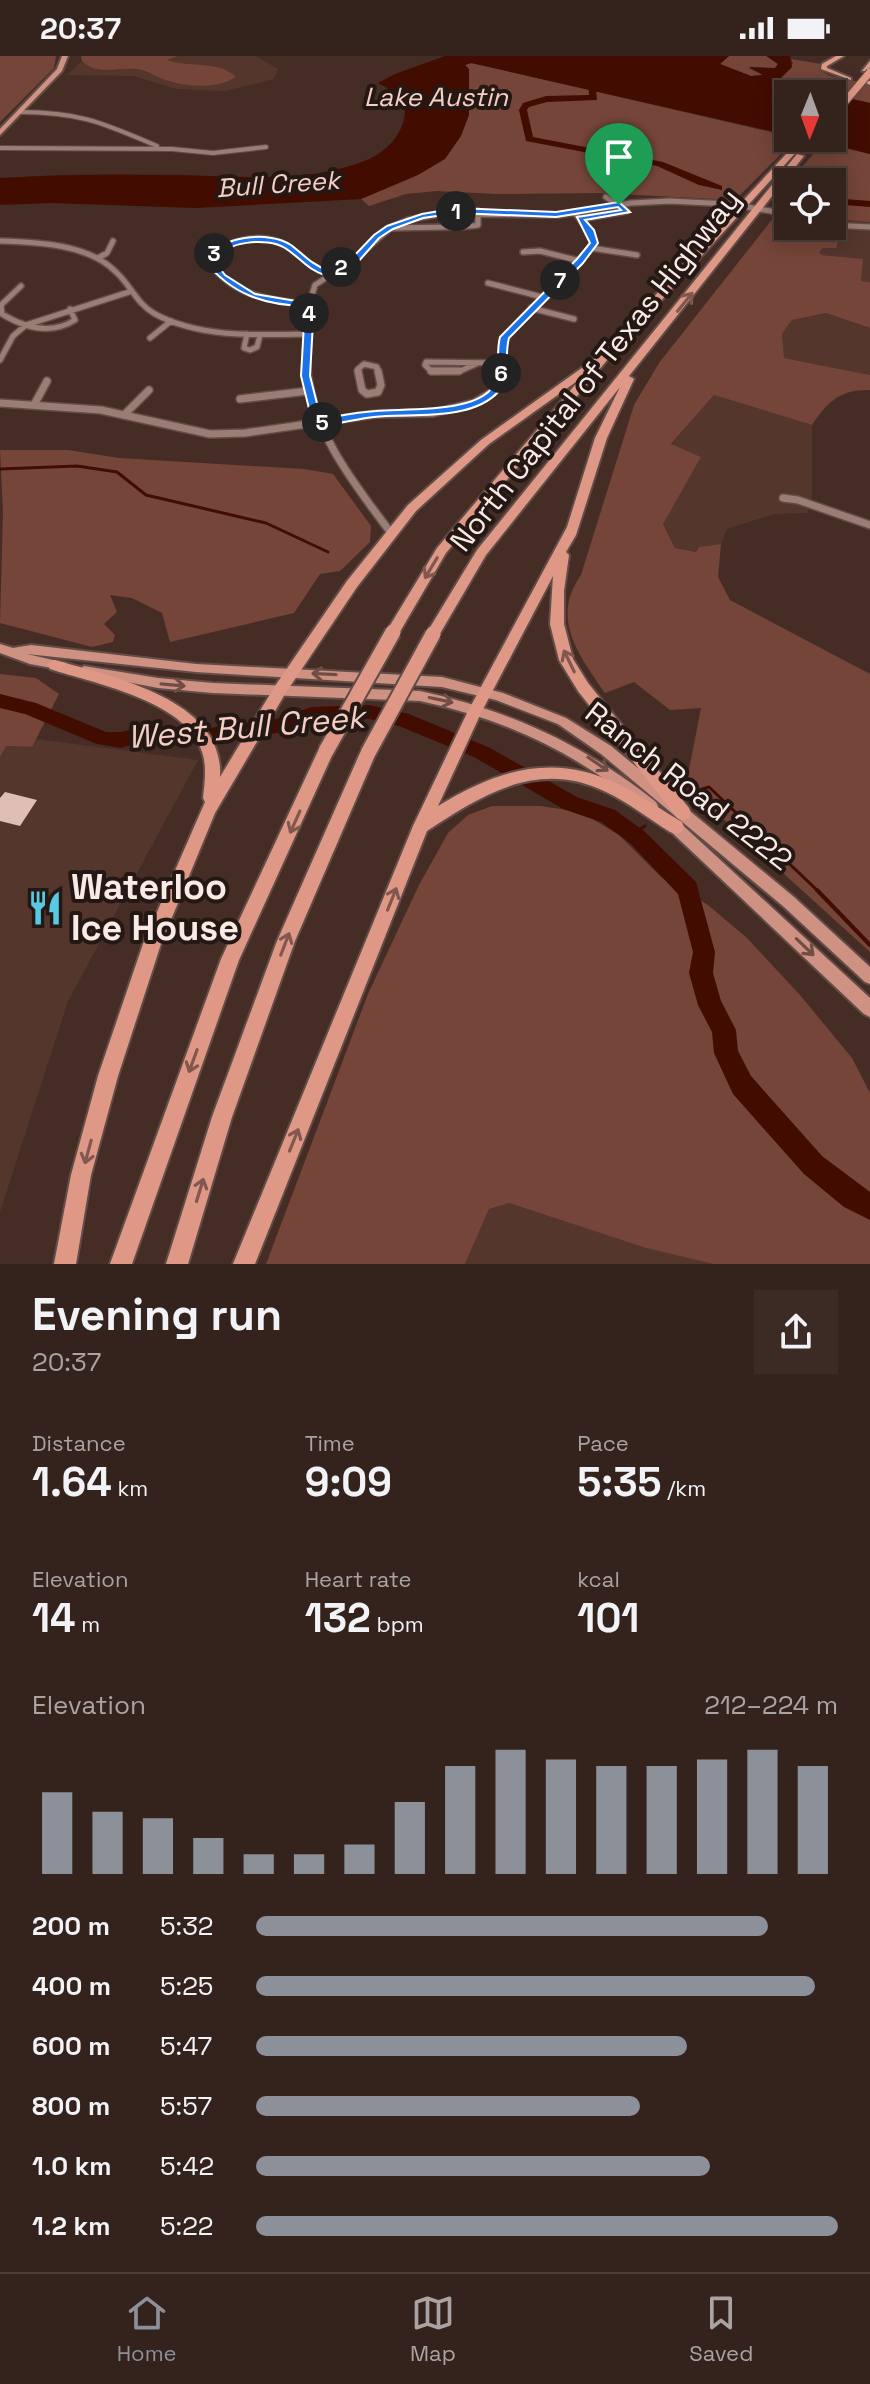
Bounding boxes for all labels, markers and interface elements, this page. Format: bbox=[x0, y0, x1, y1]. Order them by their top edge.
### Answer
text: 20:37 bbox=[40, 9, 121, 48]
water label: Lake Austin bbox=[364, 80, 509, 114]
north arrow bbox=[774, 80, 846, 152]
map controls bbox=[774, 80, 846, 240]
pin bbox=[585, 123, 653, 205]
icon: arrive bbox=[597, 135, 641, 179]
water label: Bull Creek bbox=[215, 163, 344, 205]
button: locate bbox=[774, 168, 846, 240]
street label: North Capital of Texas Highway bbox=[441, 181, 749, 559]
pin: 1 bbox=[436, 191, 476, 231]
text: 1 bbox=[451, 197, 461, 225]
pin: 3 bbox=[194, 233, 234, 273]
text: 3 bbox=[207, 239, 221, 267]
pin: 2 bbox=[321, 247, 361, 287]
text: 2 bbox=[334, 253, 348, 281]
pin: 7 bbox=[540, 260, 580, 300]
text: 7 bbox=[554, 266, 566, 294]
one-way arrow bbox=[676, 292, 694, 313]
pin: 4 bbox=[289, 293, 329, 333]
text: 4 bbox=[302, 299, 316, 327]
pin: 6 bbox=[481, 353, 521, 393]
text: 6 bbox=[494, 359, 508, 387]
pin: 5 bbox=[302, 402, 342, 442]
text: 5 bbox=[315, 408, 329, 436]
one-way arrow bbox=[423, 556, 438, 580]
one-way arrow bbox=[561, 650, 576, 674]
one-way arrow bbox=[311, 667, 338, 682]
one-way arrow bbox=[159, 677, 186, 692]
one-way arrow bbox=[428, 693, 453, 708]
street label: Ranch Road 2222 bbox=[578, 693, 800, 879]
water label: West Bull Creek bbox=[126, 696, 370, 757]
one-way arrow bbox=[586, 756, 608, 772]
one-way arrow bbox=[286, 809, 301, 834]
place label: Waterloo Ice House bbox=[71, 864, 239, 951]
one-way arrow bbox=[386, 887, 401, 912]
restaurant icon: Waterloo Ice House bbox=[26, 889, 64, 927]
one-way arrow bbox=[279, 932, 293, 957]
one-way arrow bbox=[795, 937, 815, 956]
one-way arrow bbox=[184, 1048, 199, 1073]
one-way arrow bbox=[288, 1128, 303, 1153]
one-way arrow bbox=[79, 1138, 94, 1164]
one-way arrow bbox=[193, 1177, 208, 1203]
text: Evening run bbox=[32, 1287, 282, 1343]
button: share bbox=[754, 1290, 838, 1374]
text: 20:37 bbox=[32, 1345, 101, 1379]
text: Distance bbox=[32, 1429, 126, 1457]
text: Time bbox=[305, 1429, 355, 1457]
text: Pace bbox=[577, 1429, 629, 1457]
text: 1.64 bbox=[32, 1457, 112, 1508]
text: 9:09 bbox=[305, 1457, 392, 1508]
text: 5:35 bbox=[577, 1457, 662, 1508]
text: km bbox=[112, 1474, 148, 1502]
text: /km bbox=[662, 1474, 706, 1502]
text: Elevation bbox=[32, 1565, 128, 1593]
text: Heart rate bbox=[305, 1565, 411, 1593]
text: kcal bbox=[577, 1565, 620, 1593]
text: 14 bbox=[32, 1593, 76, 1644]
text: 132 bbox=[305, 1593, 371, 1644]
text: 101 bbox=[577, 1593, 639, 1644]
text: m bbox=[76, 1610, 100, 1638]
text: bpm bbox=[371, 1610, 424, 1638]
text: Elevation bbox=[32, 1688, 146, 1722]
text: 212–224 m bbox=[704, 1688, 838, 1722]
text: 200 m bbox=[32, 1909, 110, 1943]
text: 5:32 bbox=[160, 1909, 214, 1943]
text: 400 m bbox=[32, 1969, 111, 2003]
text: 5:25 bbox=[160, 1969, 213, 2003]
text: 600 m bbox=[32, 2029, 111, 2063]
text: 5:47 bbox=[160, 2029, 212, 2063]
text: 800 m bbox=[32, 2089, 110, 2123]
text: 5:57 bbox=[160, 2089, 212, 2123]
text: 1.0 km bbox=[32, 2149, 112, 2183]
text: 5:42 bbox=[160, 2149, 214, 2183]
text: 1.2 km bbox=[32, 2209, 110, 2243]
text: 5:22 bbox=[160, 2209, 214, 2243]
tab: Home bbox=[117, 2291, 177, 2367]
tab: Map bbox=[410, 2291, 456, 2367]
tab: Saved bbox=[689, 2291, 753, 2367]

